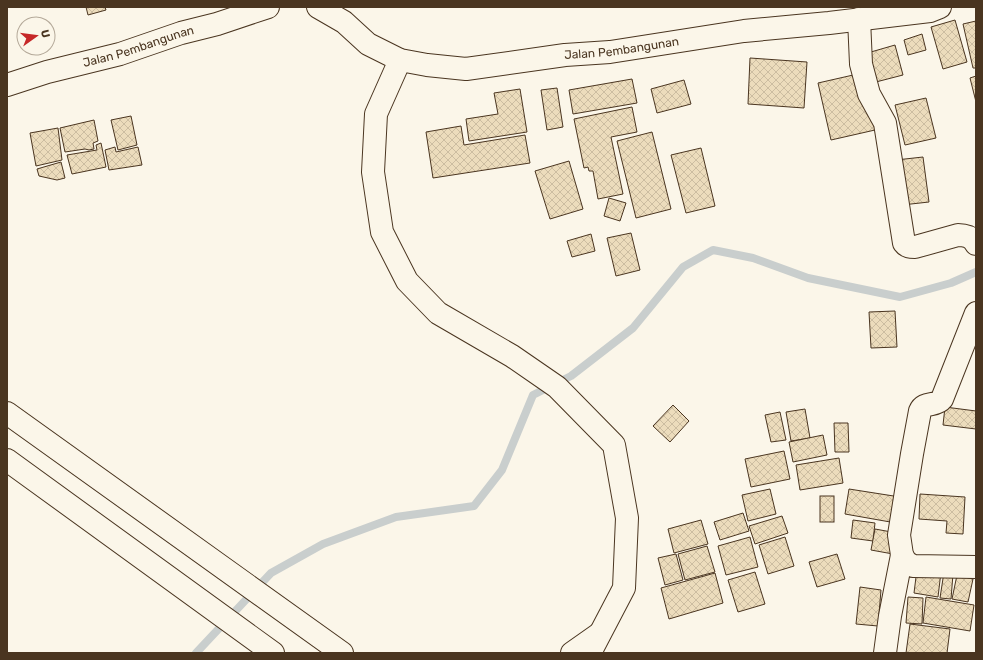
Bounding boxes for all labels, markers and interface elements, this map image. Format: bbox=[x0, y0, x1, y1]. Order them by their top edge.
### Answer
north arrow bbox=[16, 16, 56, 56]
street label: Jalan Pembangunan bbox=[81, 23, 195, 70]
text: U bbox=[38, 28, 52, 39]
street label: Jalan Pembangunan bbox=[564, 34, 680, 62]

